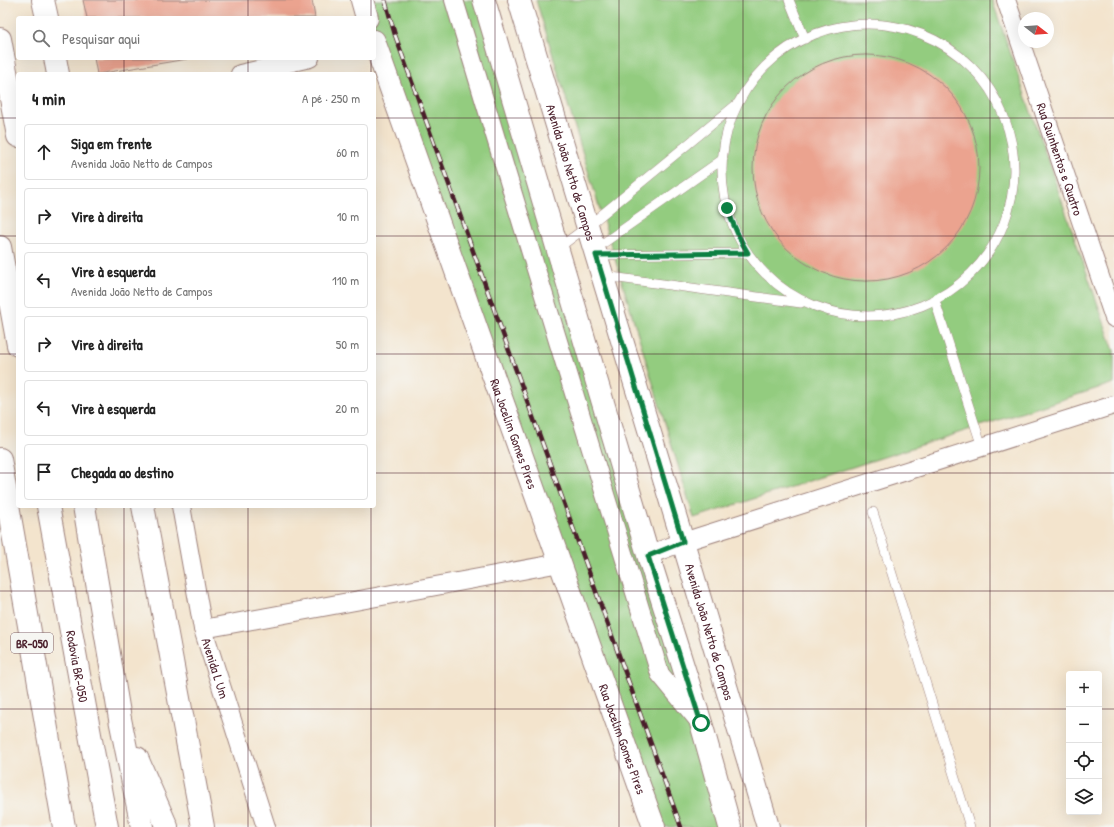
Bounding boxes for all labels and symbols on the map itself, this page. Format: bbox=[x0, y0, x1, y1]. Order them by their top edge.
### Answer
north arrow bbox=[1018, 12, 1054, 48]
street label: Rua Quinhentos e Quatro bbox=[1033, 100, 1087, 218]
street label: Avenida João Netto de Campos bbox=[542, 102, 600, 243]
route end bbox=[718, 199, 736, 217]
street label: Rua Jocelim Gomes Pires bbox=[486, 376, 542, 491]
street label: Avenida João Netto de Campos bbox=[681, 561, 739, 702]
street label: Rodovia BR-050 bbox=[62, 629, 93, 704]
road number: BR-050 bbox=[11, 633, 53, 653]
street label: Avenida L Um bbox=[197, 636, 234, 701]
street label: Rua Jocelim Gomes Pires bbox=[595, 682, 651, 797]
route start bbox=[692, 714, 710, 732]

